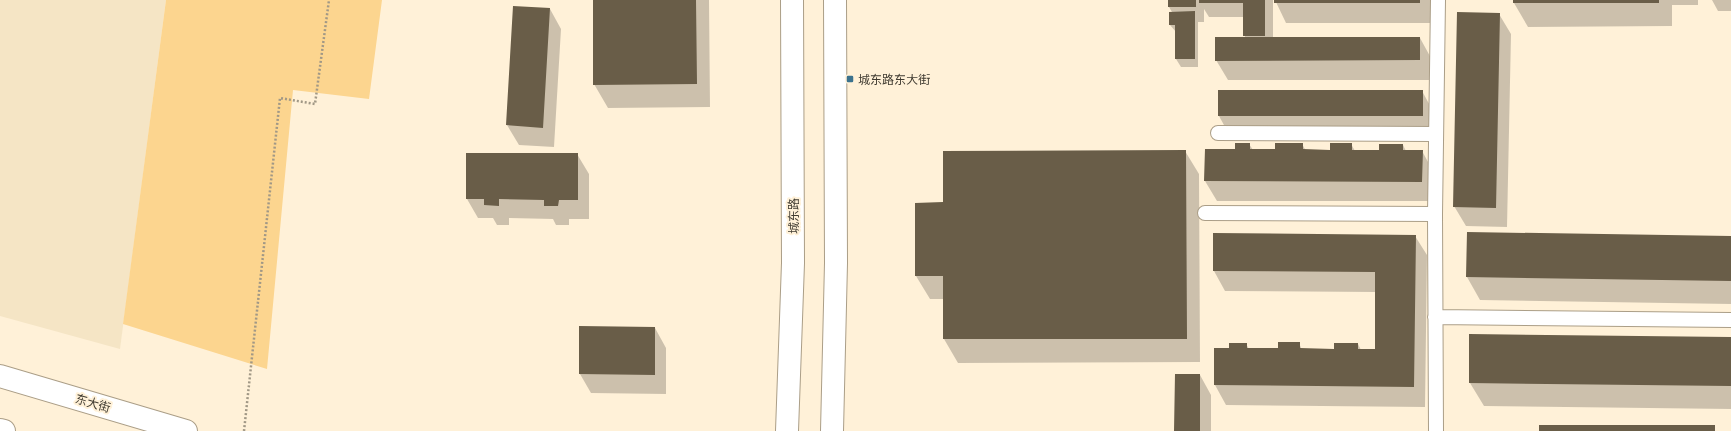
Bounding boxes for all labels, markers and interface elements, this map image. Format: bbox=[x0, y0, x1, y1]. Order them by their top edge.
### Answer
place label: 城东路东大街 bbox=[858, 72, 930, 87]
marker: 城东路东大街 bbox=[845, 74, 855, 84]
street label: 城东路 bbox=[786, 198, 801, 234]
street label: 东大街 bbox=[74, 391, 112, 415]

